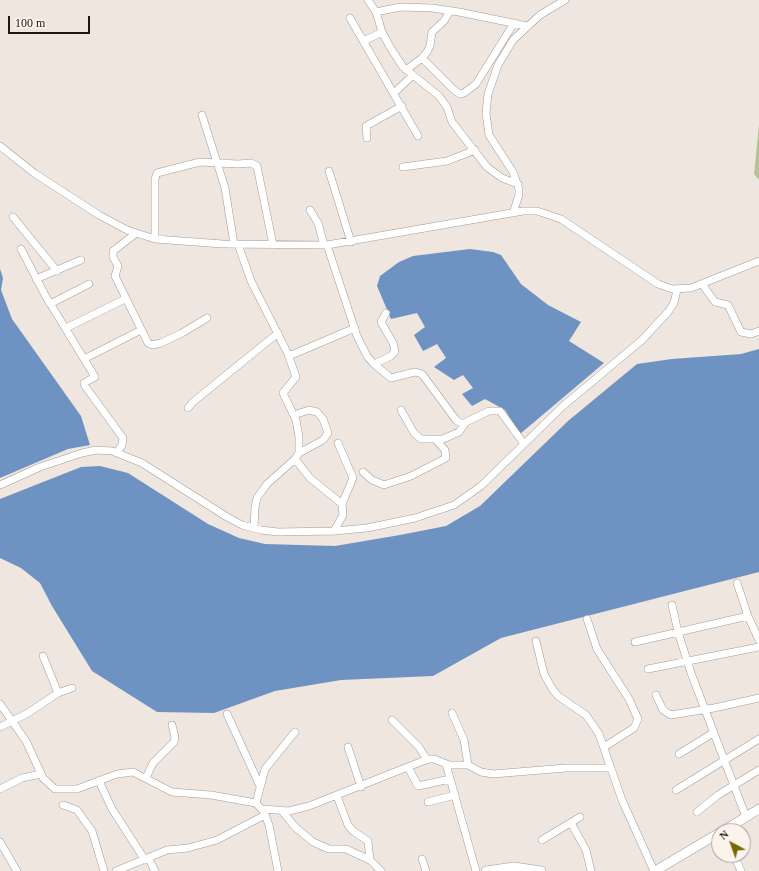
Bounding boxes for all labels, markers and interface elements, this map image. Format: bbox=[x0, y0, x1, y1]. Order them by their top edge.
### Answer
scale bar bbox=[10, 8, 92, 34]
text: 100 m bbox=[15, 16, 45, 30]
north arrow bbox=[711, 823, 751, 863]
text: N bbox=[717, 828, 731, 842]

